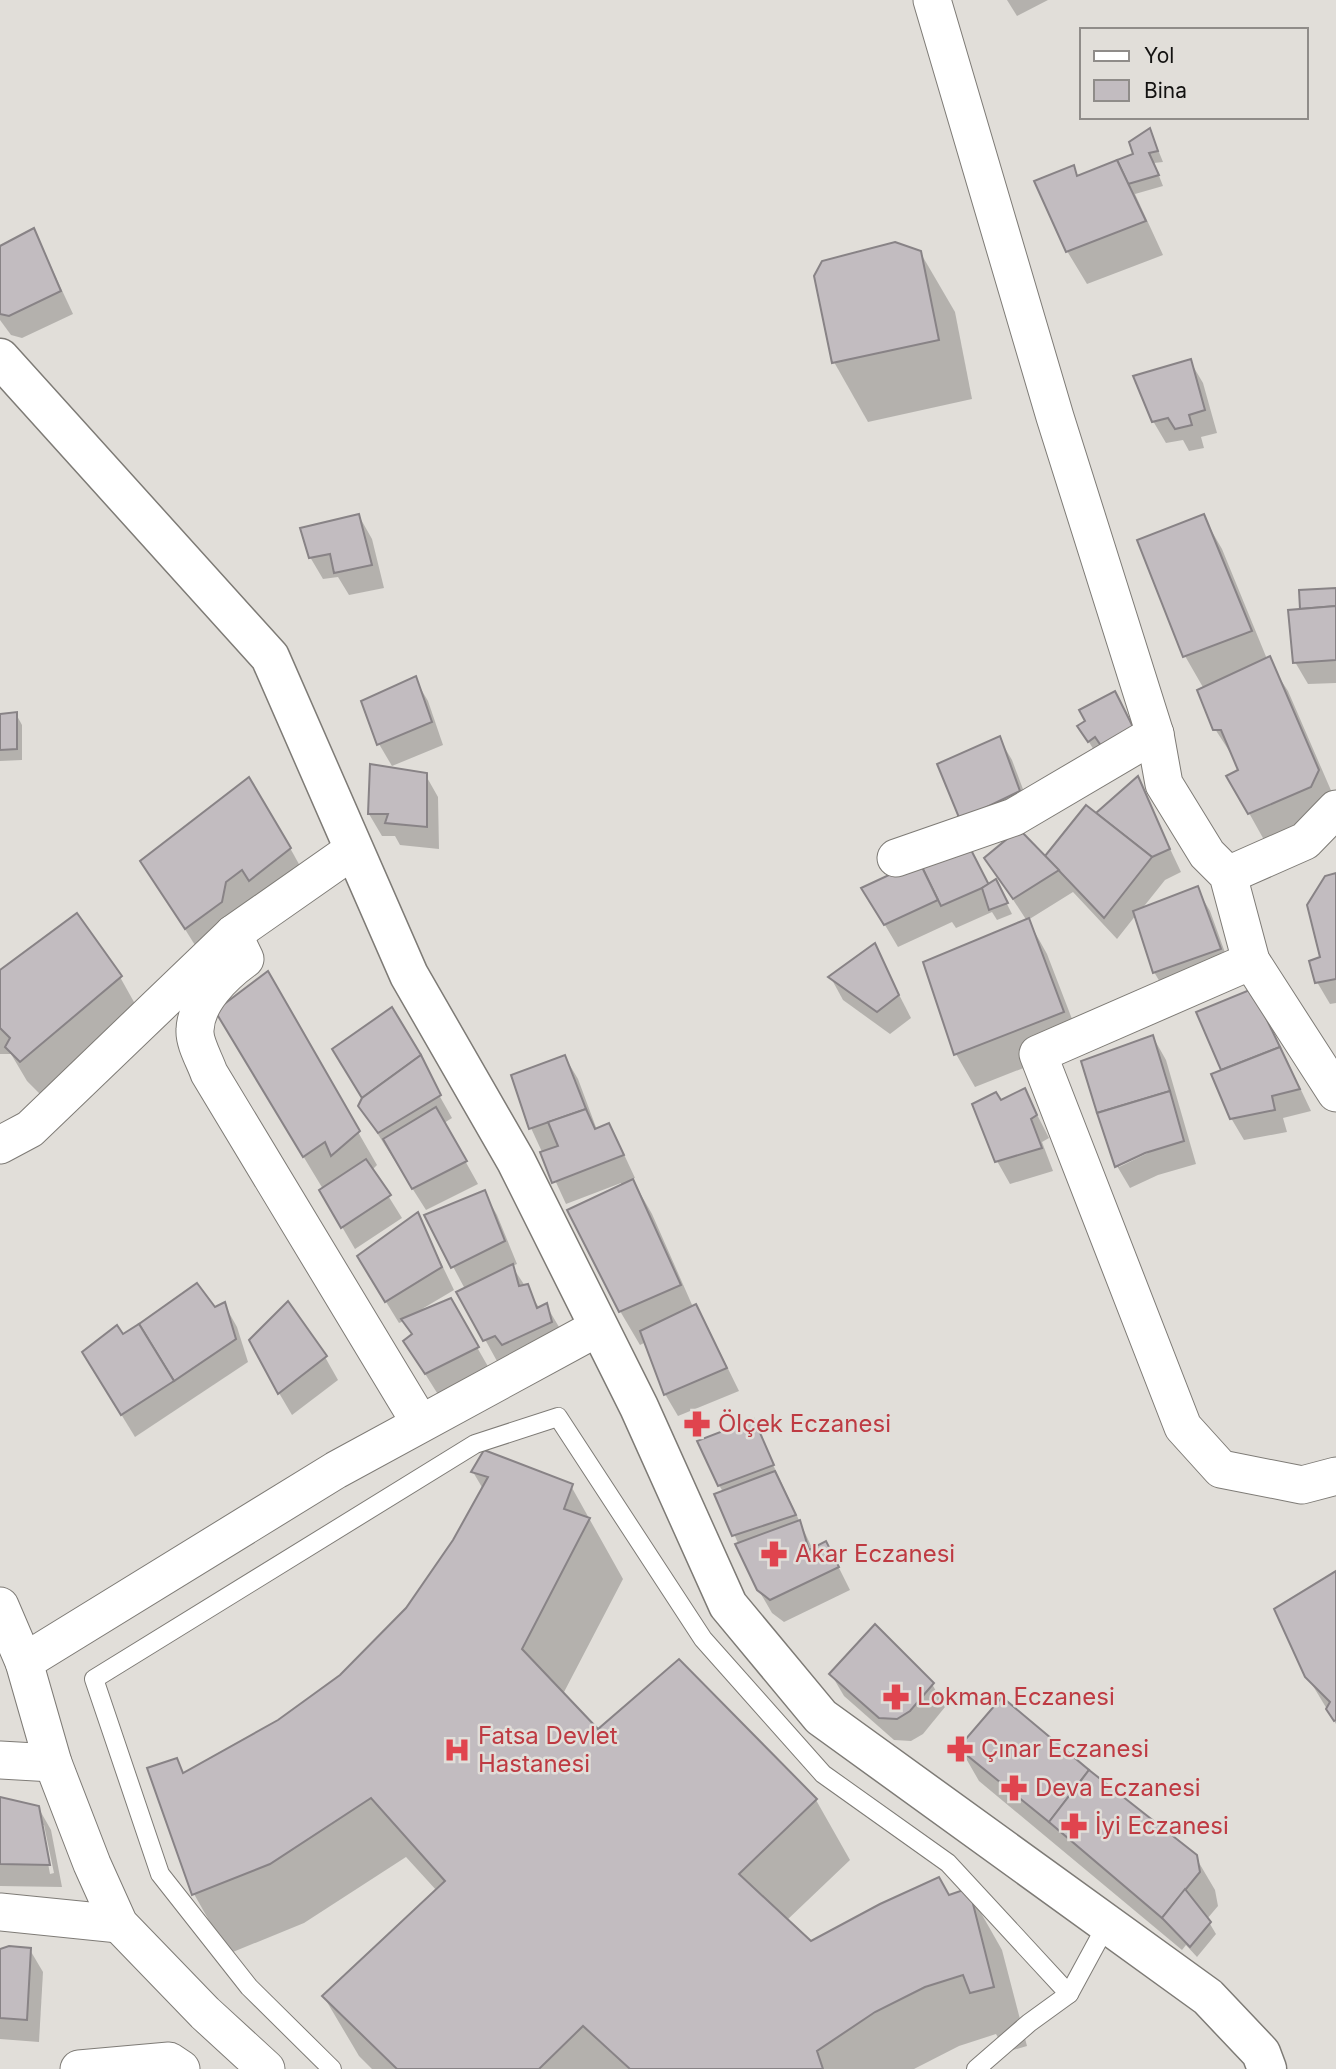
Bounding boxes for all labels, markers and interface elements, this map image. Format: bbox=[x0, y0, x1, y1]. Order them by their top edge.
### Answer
legend bbox=[1080, 28, 1308, 119]
text: Yol bbox=[1144, 43, 1174, 68]
text: Bina bbox=[1144, 78, 1187, 103]
pharmacy icon: Ölçek Eczanesi bbox=[682, 1409, 712, 1439]
place label: Ölçek Eczanesi bbox=[718, 1409, 891, 1438]
pharmacy icon: Akar Eczanesi bbox=[759, 1539, 789, 1569]
place label: Akar Eczanesi bbox=[795, 1539, 955, 1568]
pharmacy icon: Lokman Eczanesi bbox=[881, 1682, 911, 1712]
place label: Lokman Eczanesi bbox=[917, 1682, 1115, 1711]
place label: Fatsa Devlet Hastanesi bbox=[478, 1721, 618, 1778]
pharmacy icon: Çınar Eczanesi bbox=[945, 1734, 975, 1764]
place label: Çınar Eczanesi bbox=[981, 1734, 1149, 1763]
hospital icon: Fatsa Devlet Hastanesi bbox=[442, 1735, 472, 1765]
pharmacy icon: Deva Eczanesi bbox=[999, 1773, 1029, 1803]
place label: Deva Eczanesi bbox=[1035, 1773, 1201, 1802]
pharmacy icon: İyi Eczanesi bbox=[1059, 1811, 1089, 1841]
place label: İyi Eczanesi bbox=[1095, 1811, 1229, 1840]

